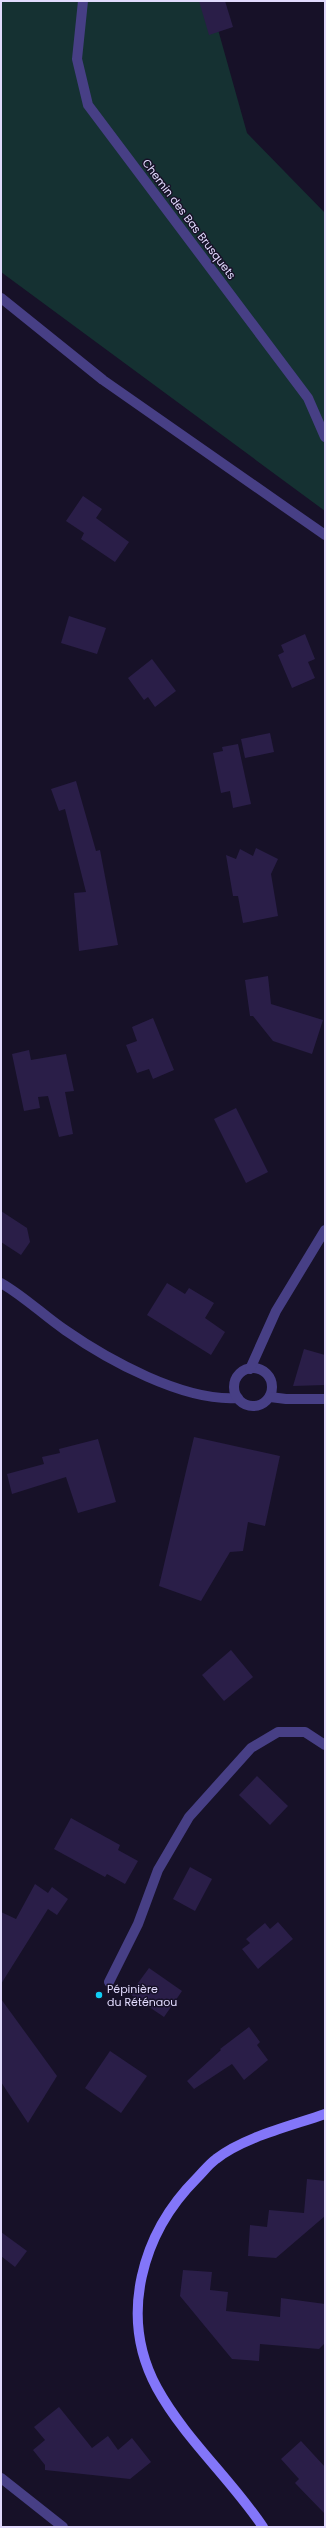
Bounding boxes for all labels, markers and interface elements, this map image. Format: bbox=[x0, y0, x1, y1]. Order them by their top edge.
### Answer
street label: Chemin des Bas Brusquets bbox=[138, 156, 240, 283]
place label: Pépinière du Réténaou bbox=[107, 1981, 177, 2010]
marker: Pépinière du Réténaou bbox=[94, 1990, 104, 2000]

